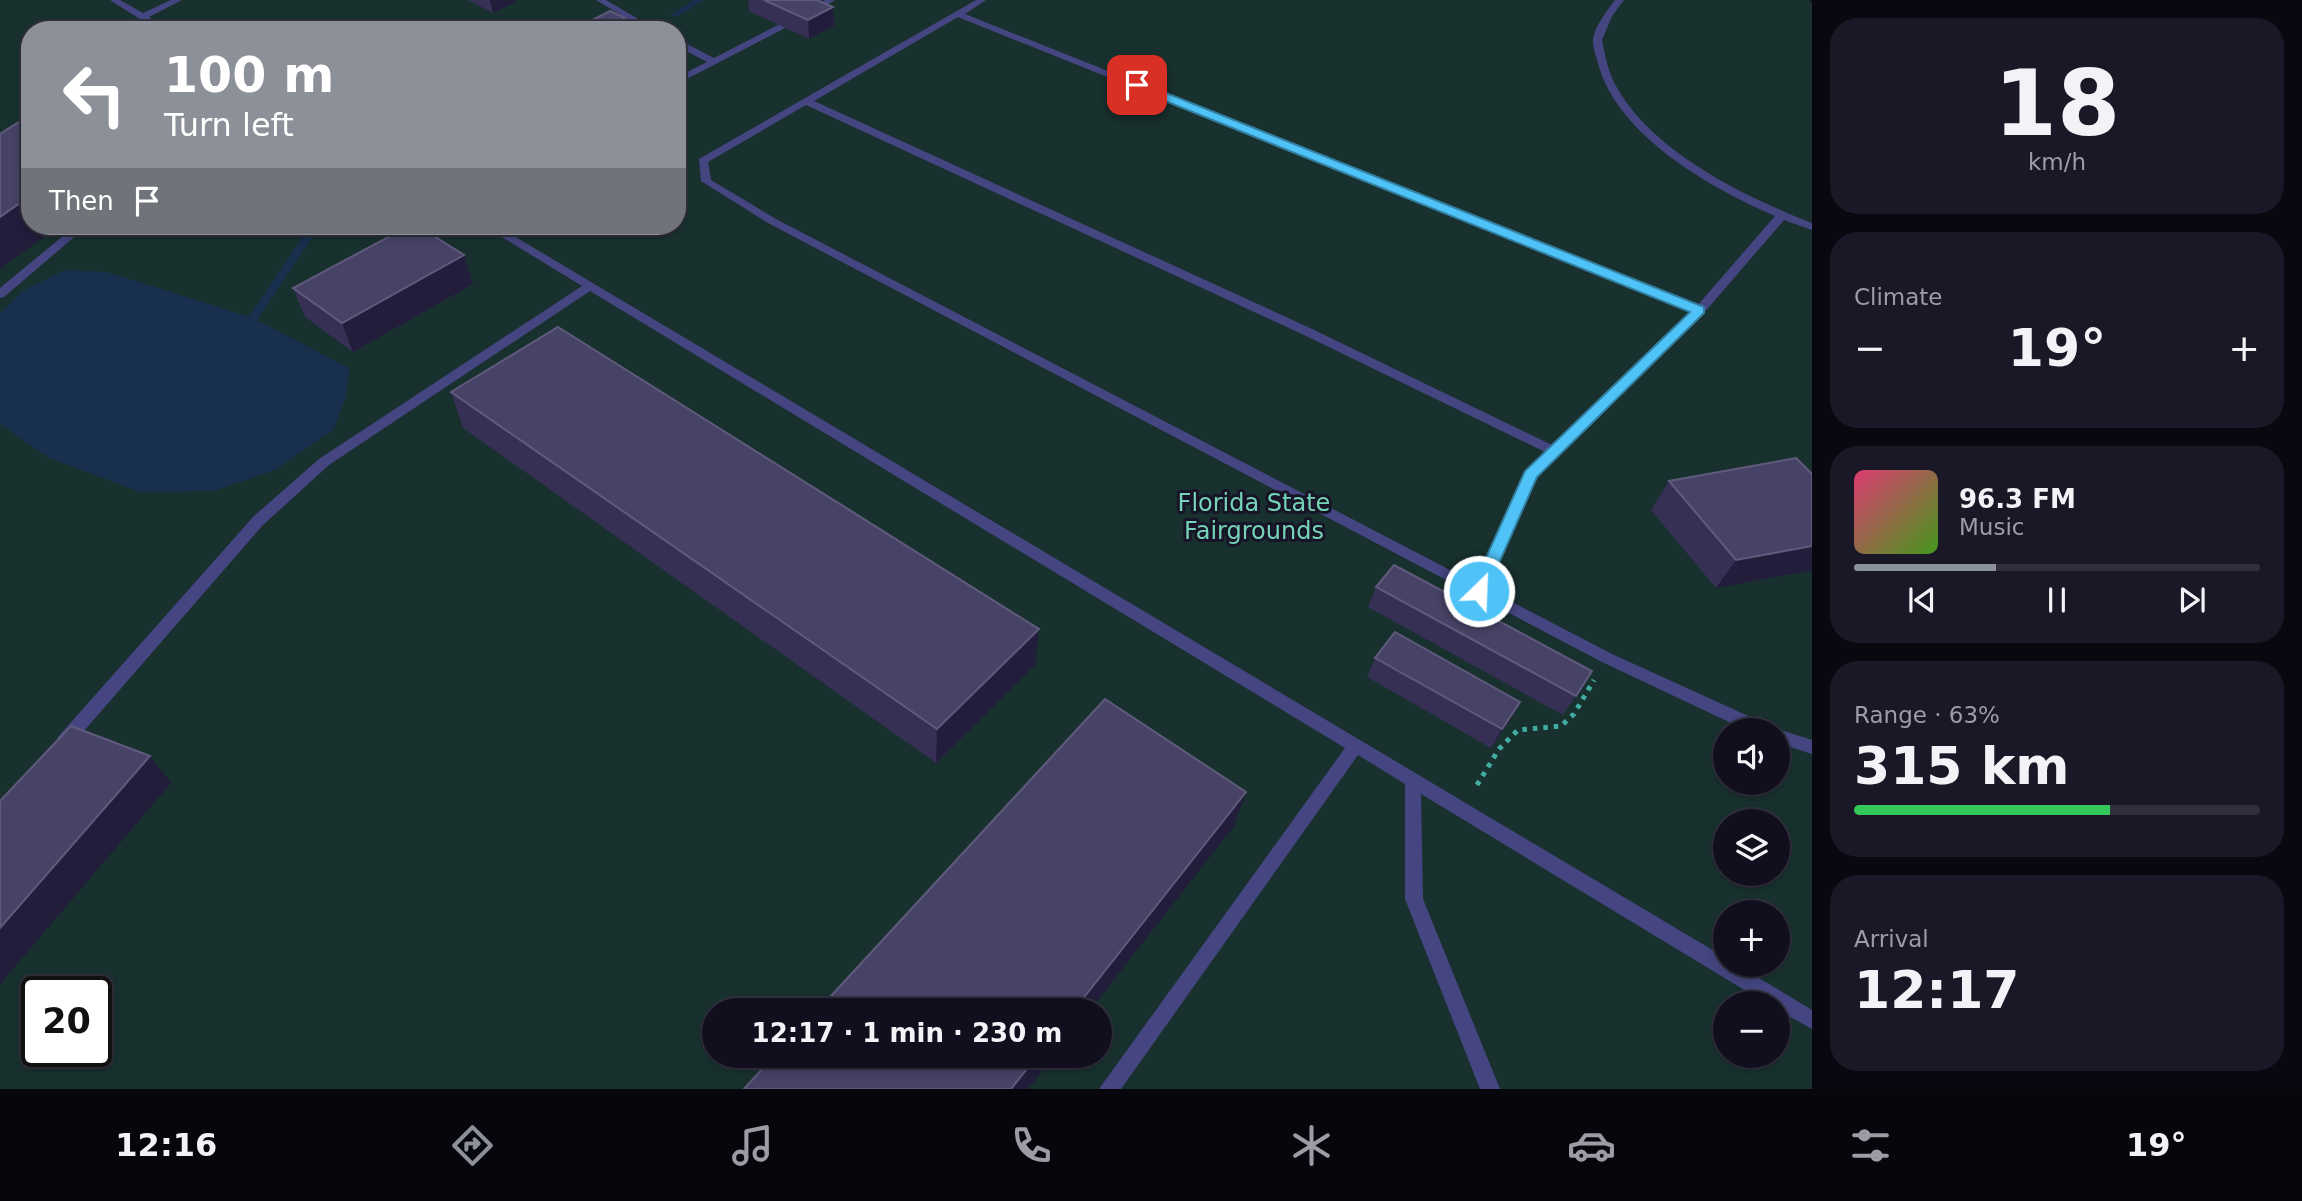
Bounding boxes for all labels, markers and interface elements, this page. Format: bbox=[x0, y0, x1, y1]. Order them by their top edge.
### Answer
text: 100 m bbox=[164, 47, 334, 104]
icon: left bbox=[49, 49, 140, 140]
text: 18 bbox=[1994, 51, 2120, 156]
pin bbox=[1107, 55, 1167, 115]
icon: arrive bbox=[1118, 66, 1156, 104]
text: Turn left bbox=[164, 106, 294, 144]
text: km/h bbox=[2028, 149, 2086, 175]
icon: arrive bbox=[128, 182, 166, 220]
text: Then bbox=[49, 186, 114, 216]
text: Climate bbox=[1854, 284, 1943, 310]
text: 19° bbox=[2008, 318, 2106, 378]
text: − bbox=[1854, 326, 1886, 370]
text: + bbox=[2228, 326, 2260, 370]
text: 96.3 FM bbox=[1959, 484, 2076, 514]
park label: Florida State Fairgrounds bbox=[1178, 489, 1330, 545]
text: Music bbox=[1959, 514, 2024, 540]
position arrow bbox=[1442, 554, 1516, 628]
icon: previous bbox=[1903, 581, 1941, 619]
icon: pause bbox=[2038, 581, 2076, 619]
icon: next bbox=[2173, 581, 2211, 619]
text: Range · 63% bbox=[1854, 702, 2000, 728]
map controls bbox=[1713, 718, 1790, 1068]
button: sound bbox=[1713, 718, 1790, 795]
text: 315 km bbox=[1854, 736, 2069, 796]
button: layers bbox=[1713, 809, 1790, 886]
button: + bbox=[1713, 900, 1790, 977]
text: Arrival bbox=[1854, 926, 1929, 952]
text: 12:17 bbox=[1854, 960, 2020, 1020]
speed limit sign: 20 bbox=[21, 976, 112, 1067]
button: − bbox=[1713, 991, 1790, 1068]
text: 12:17 · 1 min · 230 m bbox=[752, 1018, 1062, 1048]
icon: directions bbox=[448, 1121, 497, 1170]
icon: music bbox=[728, 1121, 777, 1170]
icon: phone bbox=[1007, 1121, 1056, 1170]
icon: climate bbox=[1287, 1121, 1336, 1170]
icon: car bbox=[1567, 1121, 1616, 1170]
icon: filters bbox=[1846, 1121, 1895, 1170]
text: 12:16 bbox=[115, 1126, 217, 1164]
text: 19° bbox=[2126, 1126, 2187, 1164]

